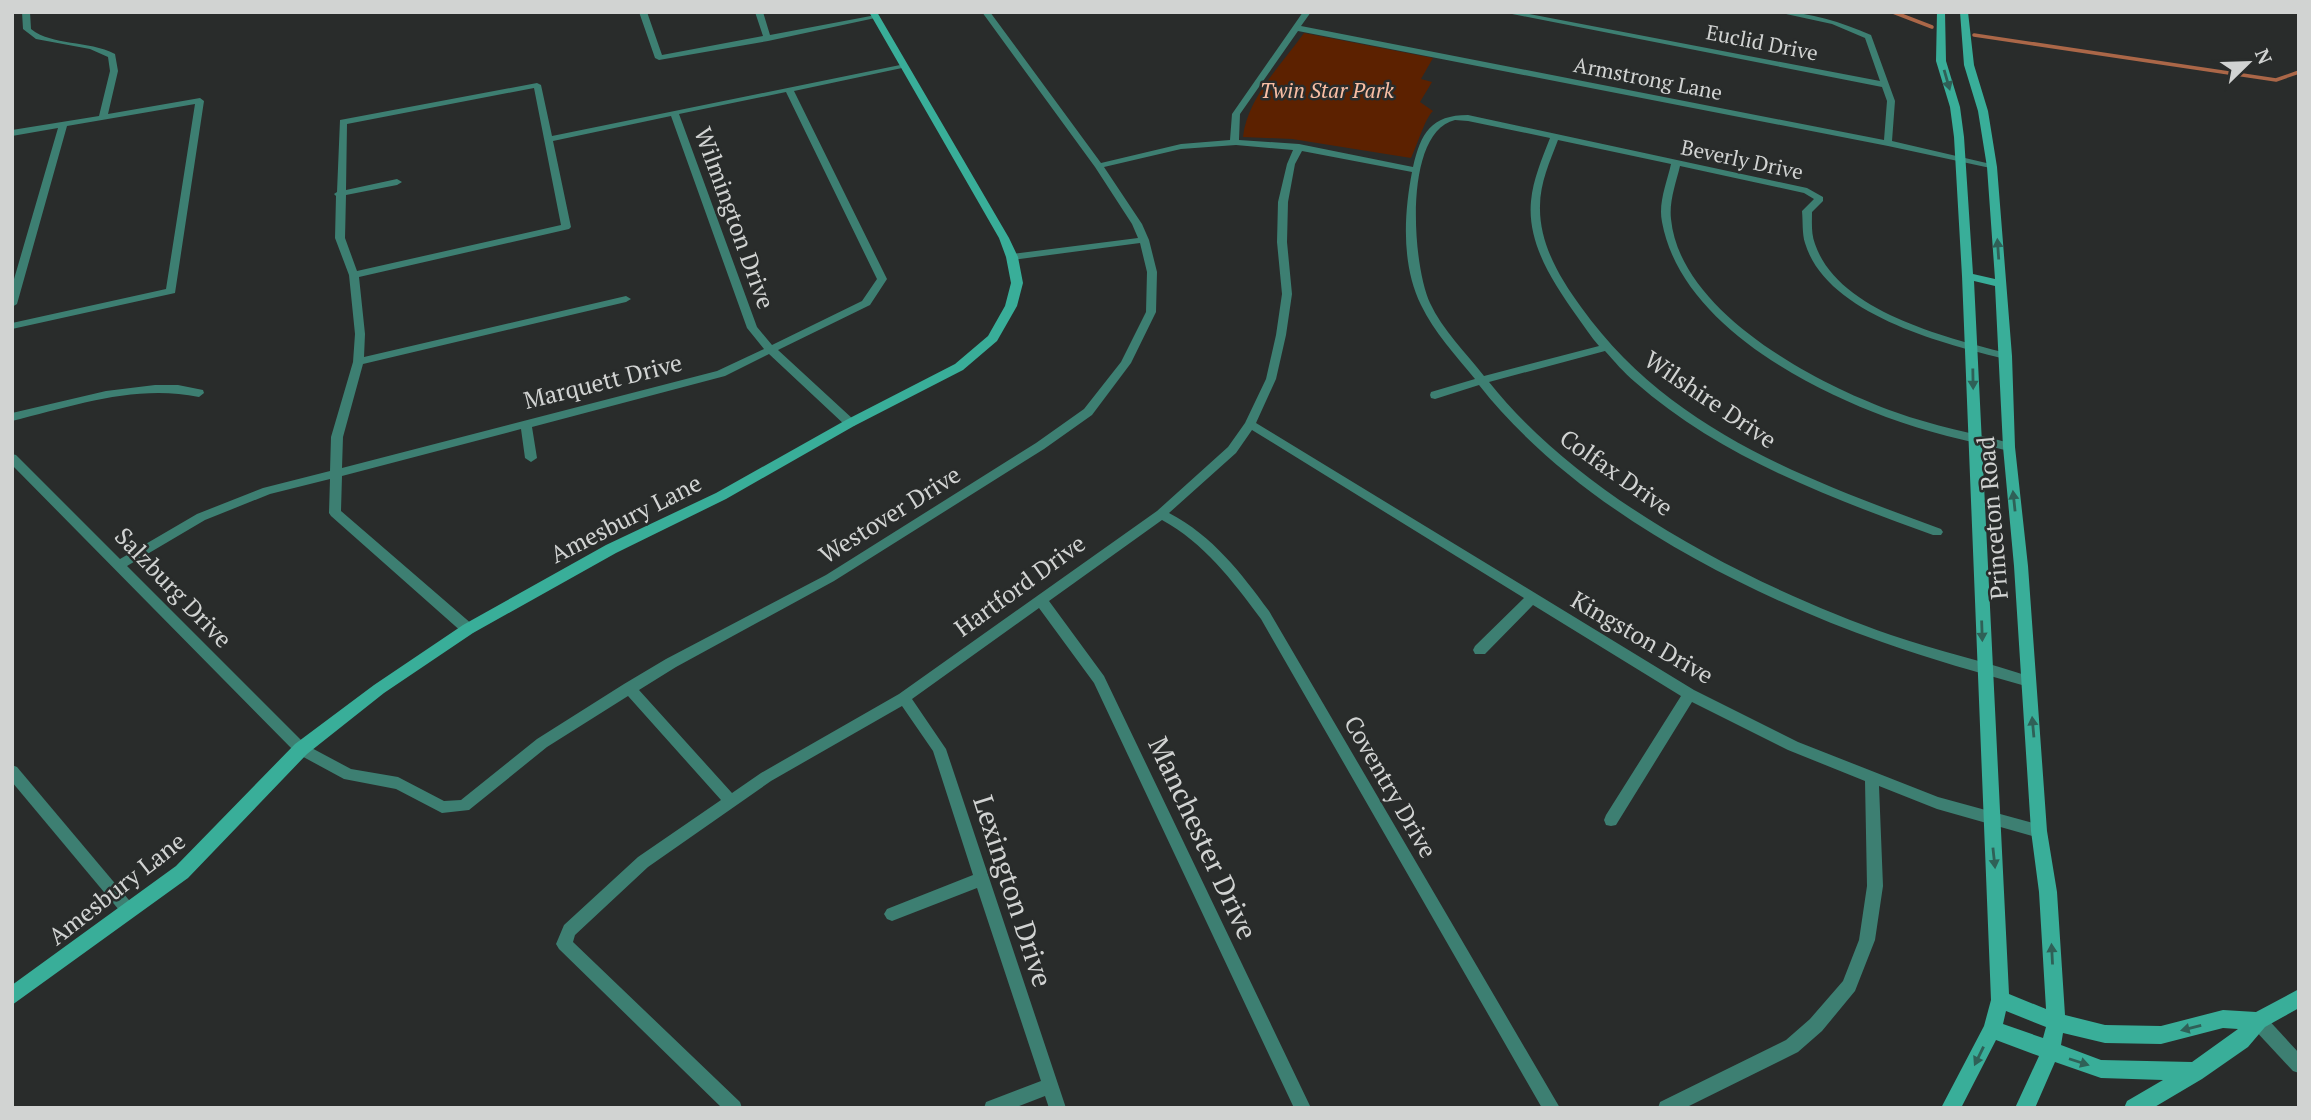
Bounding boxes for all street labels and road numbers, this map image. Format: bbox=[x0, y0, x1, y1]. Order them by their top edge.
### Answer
street label: Euclid Drive bbox=[1704, 17, 1821, 67]
street label: Armstrong Lane bbox=[1571, 50, 1725, 106]
street label: Wilmington Drive bbox=[687, 122, 783, 313]
street label: Beverly Drive bbox=[1679, 132, 1806, 186]
street label: Wilshire Drive bbox=[1638, 343, 1783, 455]
street label: Marquett Drive bbox=[520, 346, 685, 416]
street label: Colfax Drive bbox=[1554, 421, 1680, 523]
street label: Princeton Road bbox=[1969, 435, 2015, 601]
street label: Westover Drive bbox=[813, 458, 966, 570]
street label: Amesbury Lane bbox=[544, 466, 707, 570]
street label: Salzburg Drive bbox=[108, 520, 239, 654]
street label: Hartford Drive bbox=[948, 527, 1091, 644]
street label: Kingston Drive bbox=[1565, 583, 1720, 691]
street label: Coventry Drive bbox=[1337, 709, 1445, 864]
street label: Manchester Drive bbox=[1140, 730, 1267, 945]
street label: Lexington Drive bbox=[965, 790, 1062, 991]
street label: Amesbury Lane bbox=[41, 825, 191, 952]

